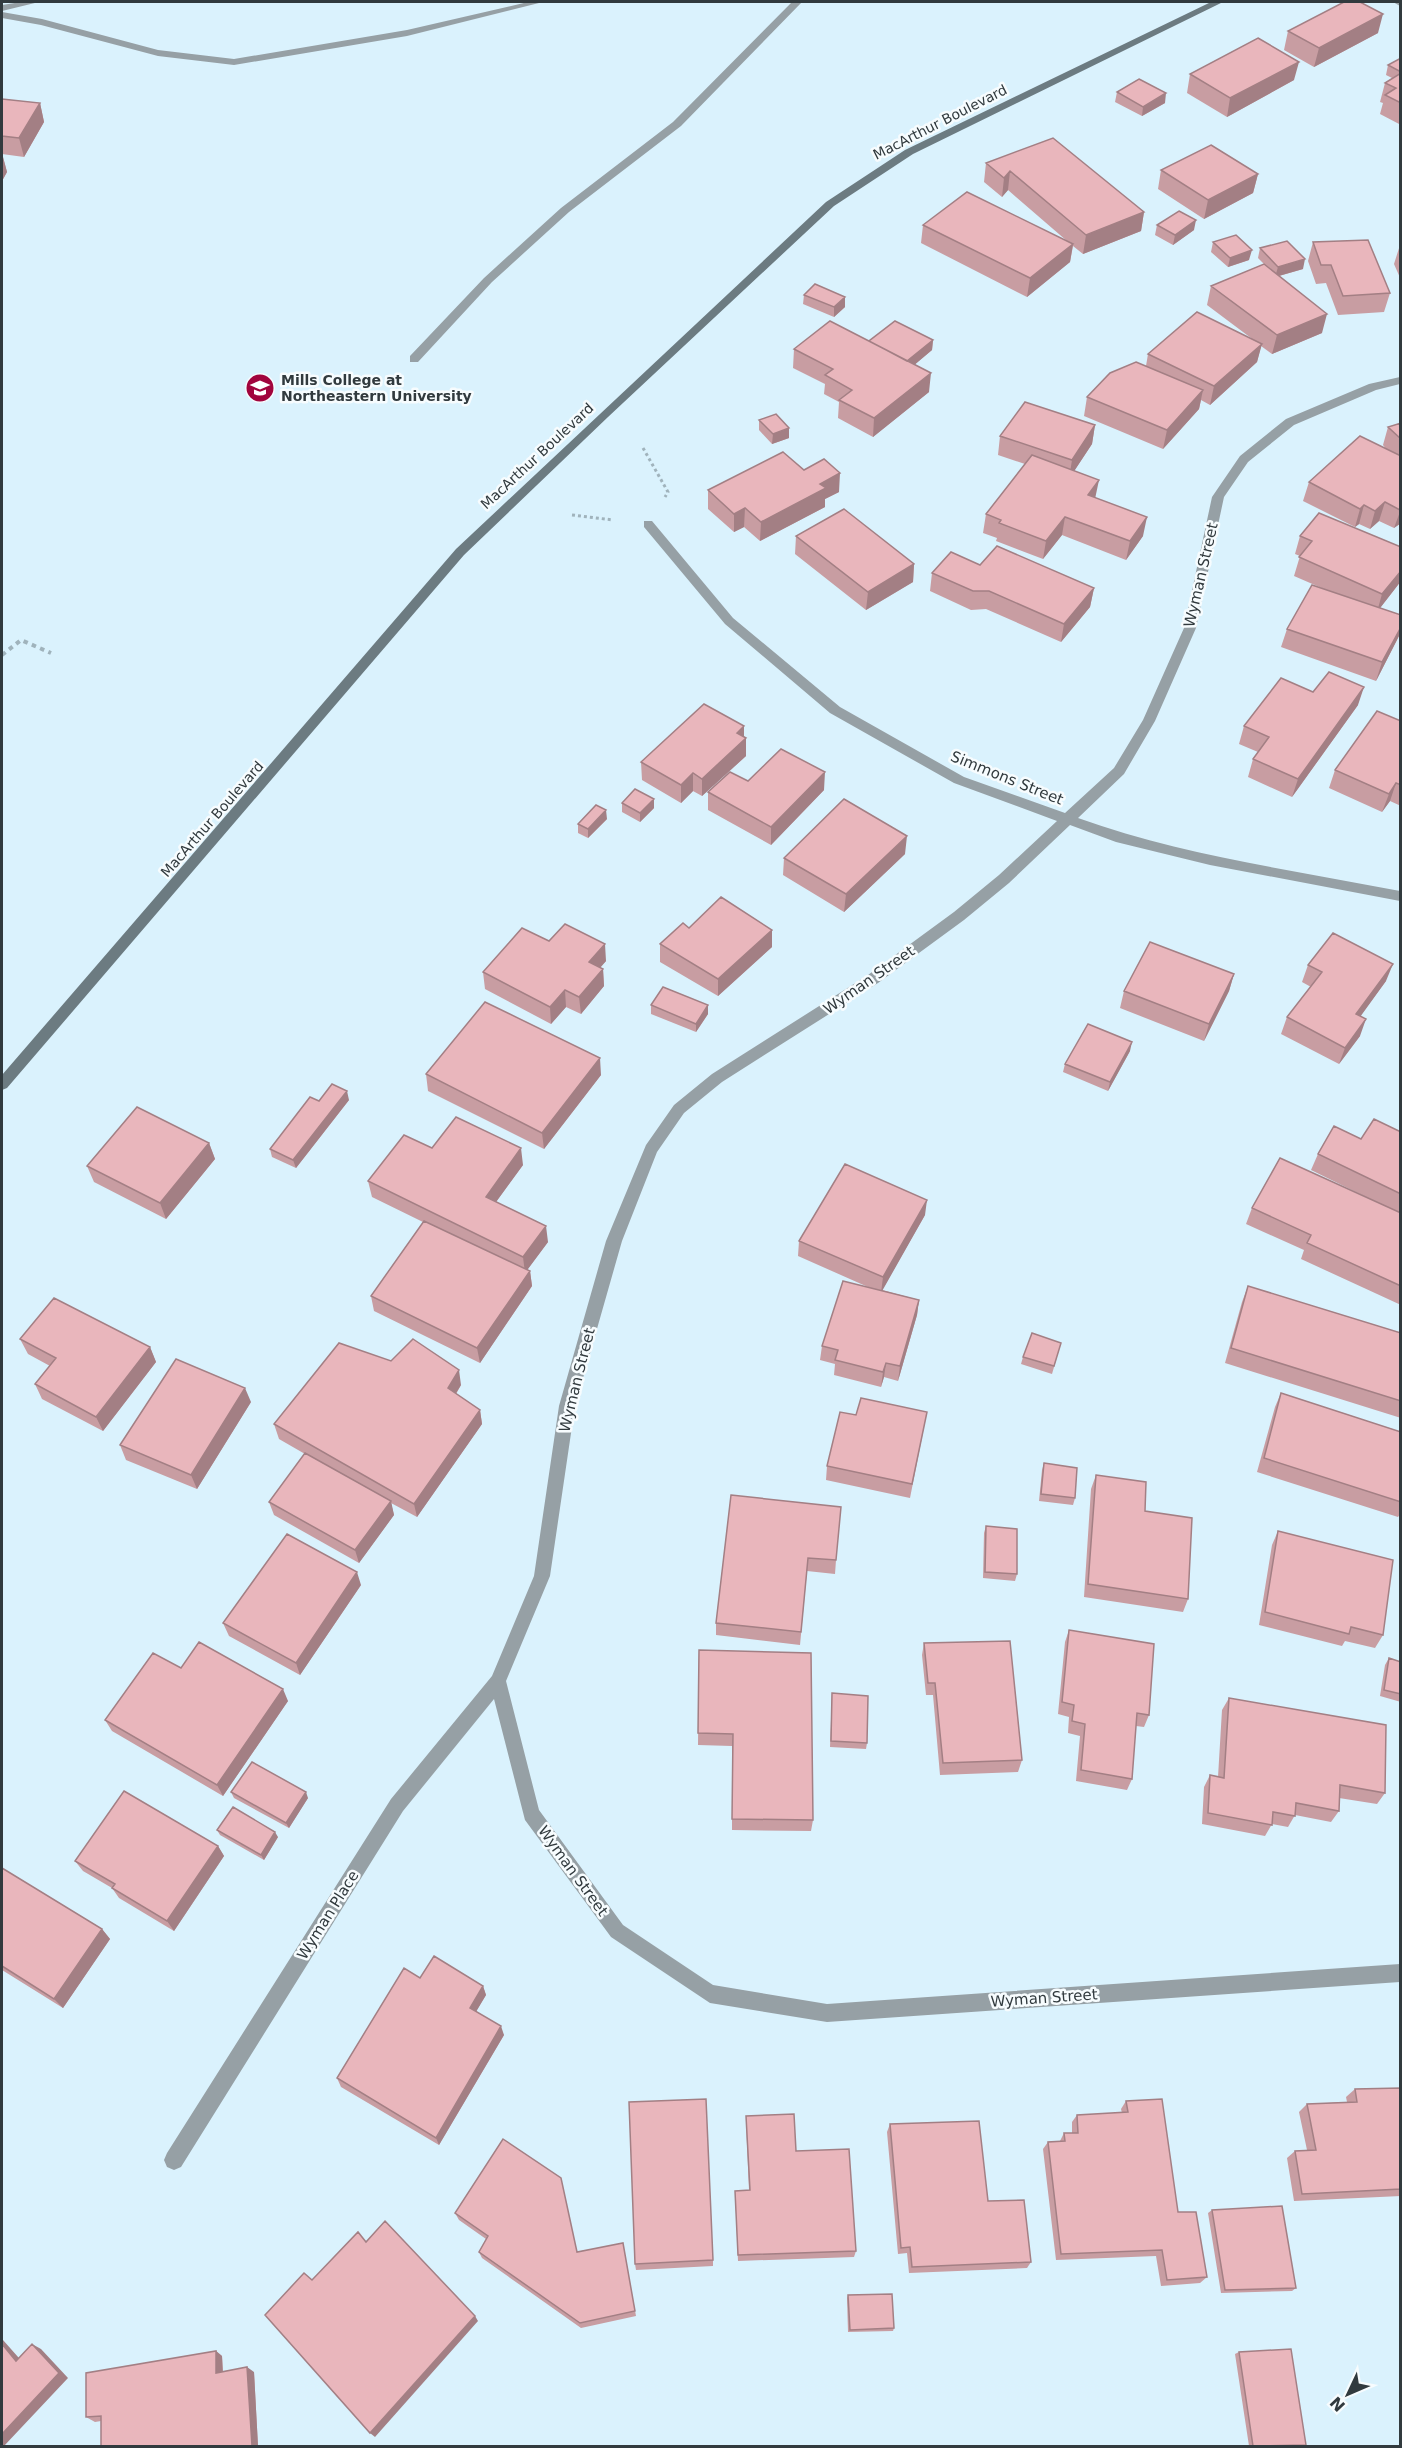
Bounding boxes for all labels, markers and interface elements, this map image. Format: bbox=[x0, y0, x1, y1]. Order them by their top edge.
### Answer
street label: MacArthur Boulevard bbox=[870, 81, 1010, 163]
school or university icon: Mills College at Northeastern University bbox=[244, 372, 276, 404]
place label: Mills College at Northeastern University bbox=[281, 372, 472, 404]
street label: MacArthur Boulevard bbox=[477, 400, 597, 512]
street label: Wyman Street bbox=[1180, 521, 1222, 629]
street label: Simmons Street bbox=[948, 747, 1066, 809]
street label: MacArthur Boulevard bbox=[157, 758, 267, 880]
street label: Wyman Street bbox=[820, 942, 918, 1018]
street label: Wyman Street bbox=[555, 1326, 599, 1434]
street label: Wyman Street bbox=[534, 1822, 612, 1920]
street label: Wyman Place bbox=[293, 1867, 363, 1963]
street label: Wyman Street bbox=[990, 1985, 1098, 2011]
north arrow bbox=[1318, 2364, 1378, 2424]
text: N bbox=[1326, 2393, 1349, 2415]

